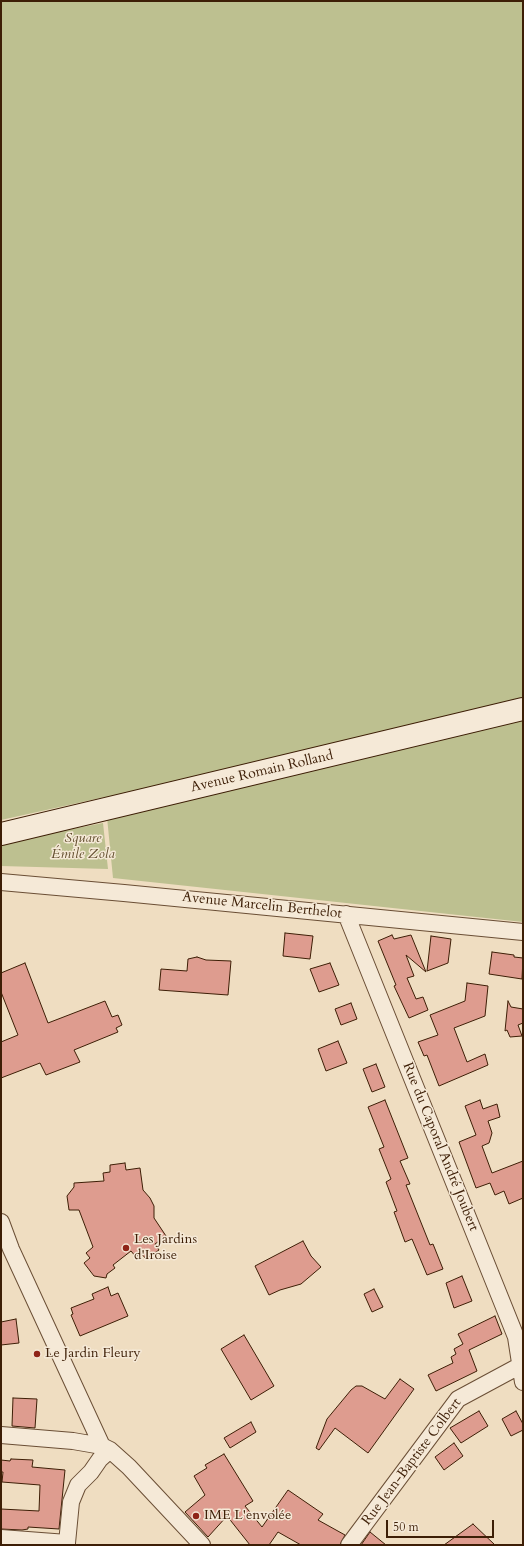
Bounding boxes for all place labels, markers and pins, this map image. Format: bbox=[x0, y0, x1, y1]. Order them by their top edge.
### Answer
place label: Les Jardins d'Iroise bbox=[134, 1232, 197, 1264]
marker: Les Jardins d'Iroise bbox=[121, 1243, 131, 1253]
place label: Le Jardin Fleury bbox=[45, 1346, 141, 1362]
marker: Le Jardin Fleury bbox=[32, 1349, 42, 1359]
place label: IME L'envolée bbox=[204, 1508, 291, 1524]
marker: IME L'envolée bbox=[191, 1511, 201, 1521]

